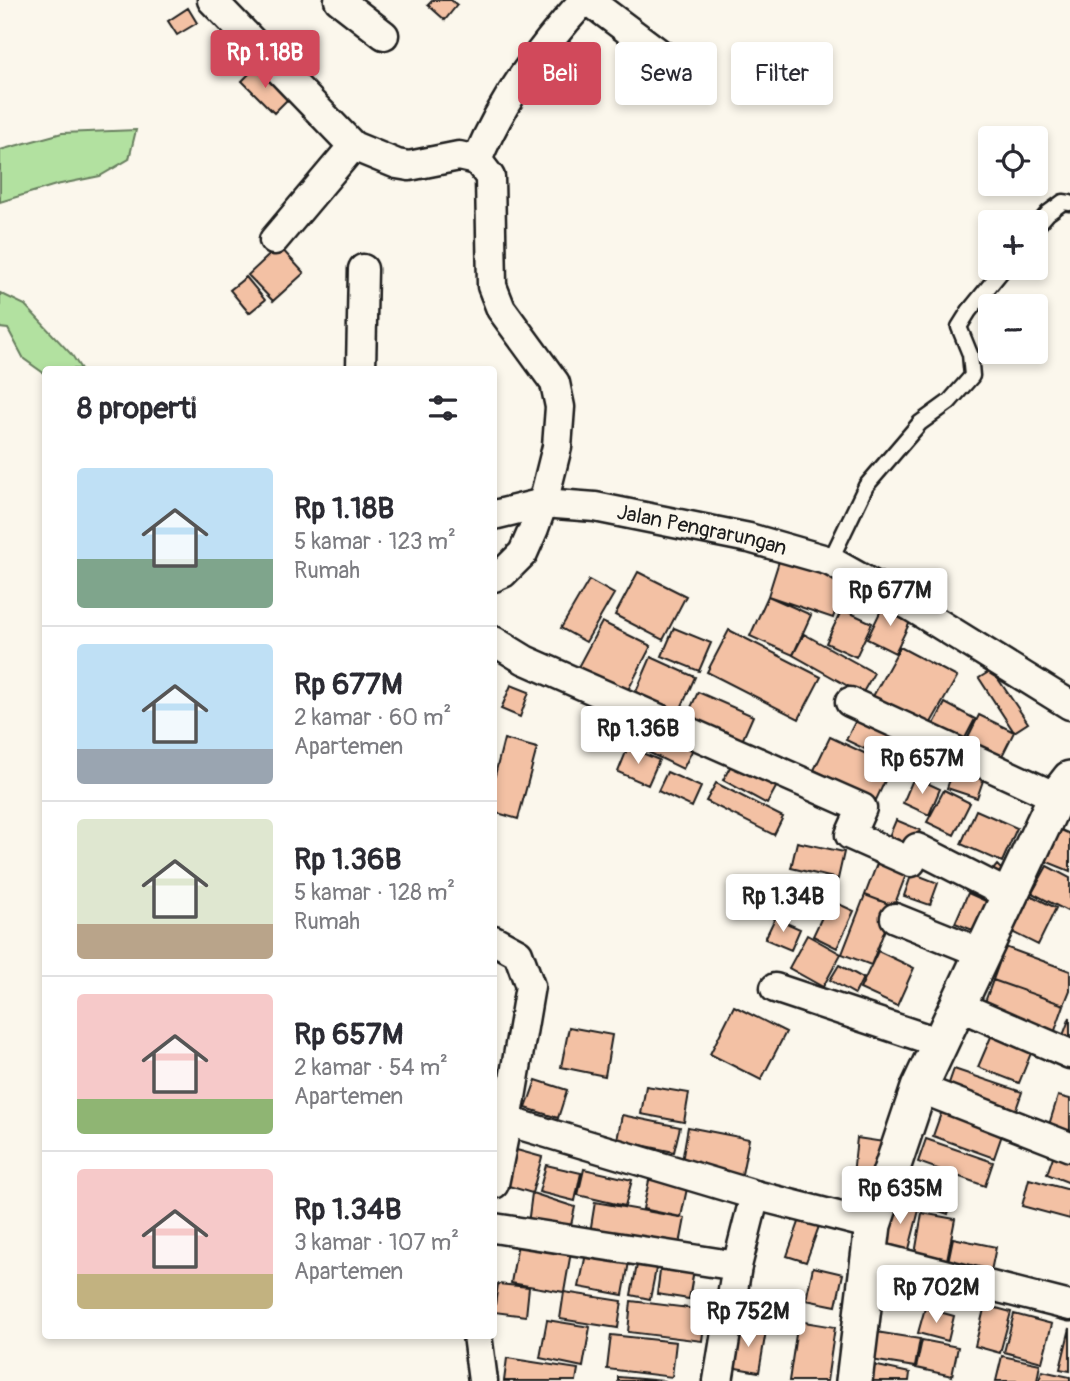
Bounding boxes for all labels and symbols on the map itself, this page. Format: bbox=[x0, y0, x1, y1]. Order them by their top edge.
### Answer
pin: Rp 1.18B bbox=[193, 31, 337, 90]
street label: Jalan Pengrarungan bbox=[615, 499, 790, 562]
pin: Rp 677M bbox=[825, 568, 955, 628]
pin: Rp 1.36B bbox=[566, 706, 710, 766]
pin: Rp 657M bbox=[857, 736, 987, 796]
pin: Rp 1.34B bbox=[711, 874, 855, 934]
pin: Rp 635M bbox=[835, 1166, 965, 1226]
pin: Rp 702M bbox=[871, 1266, 1001, 1325]
pin: Rp 752M bbox=[683, 1290, 813, 1349]

